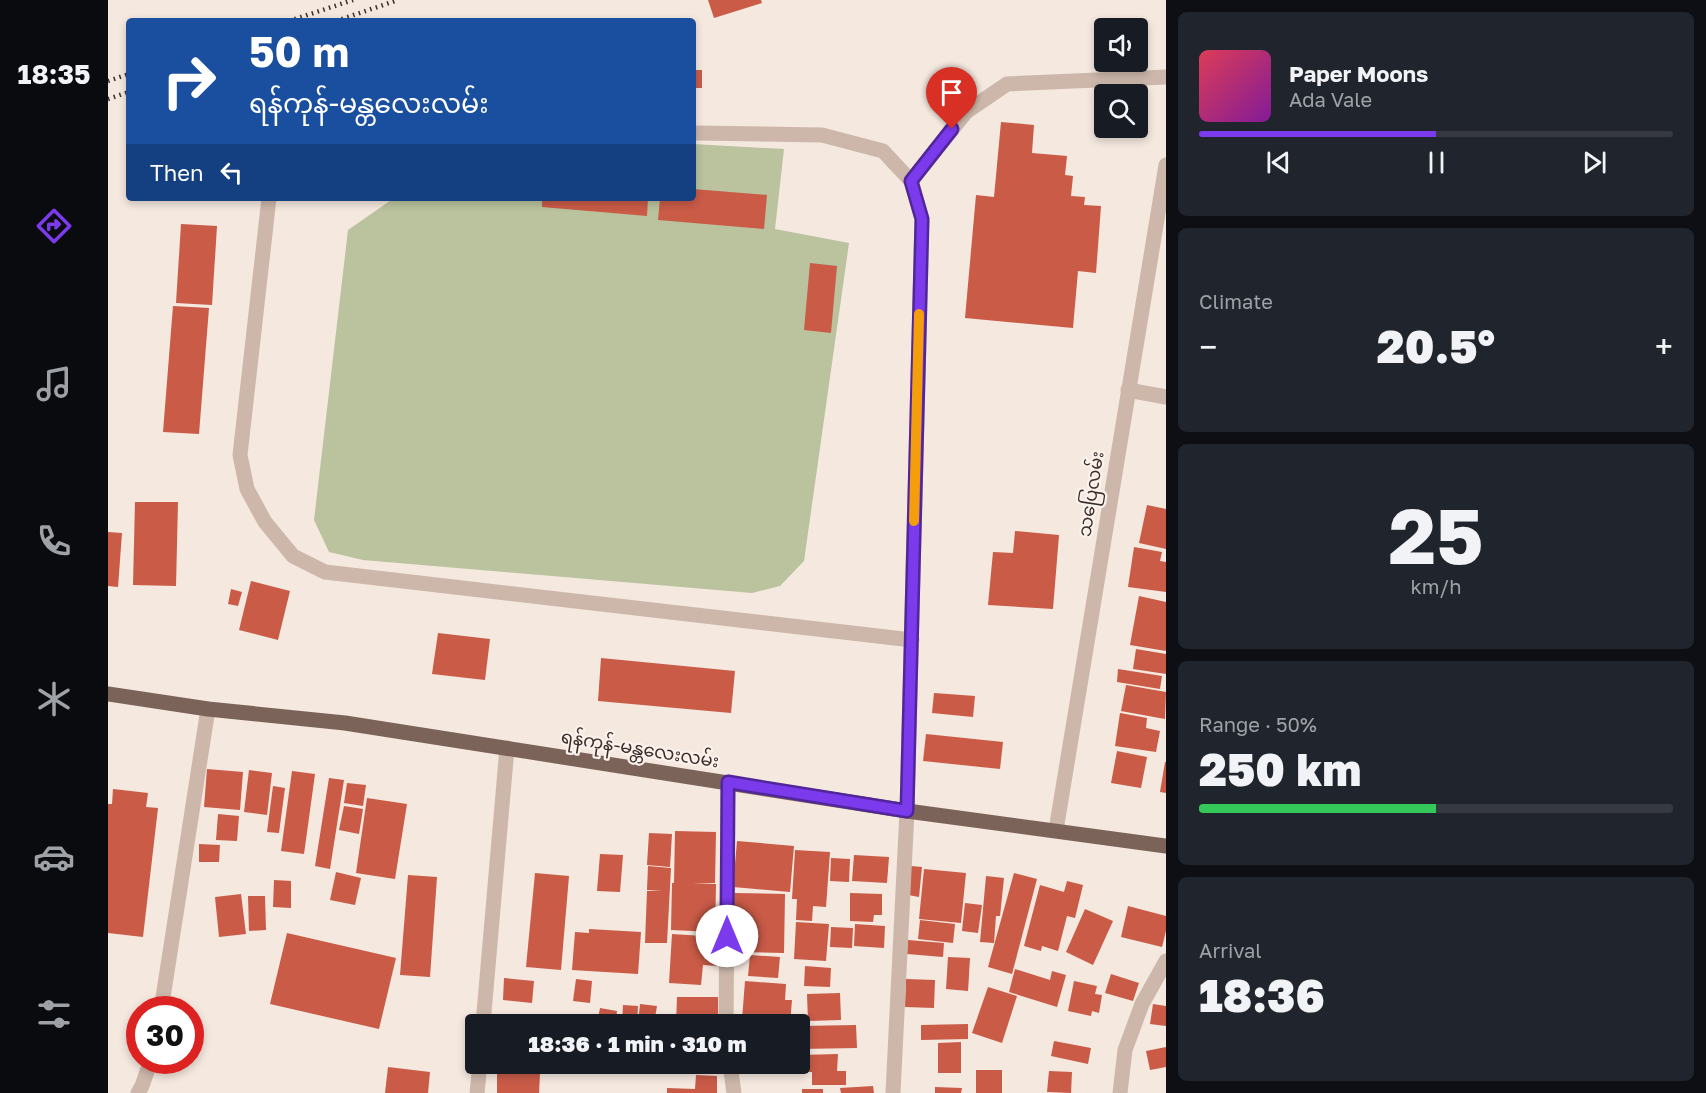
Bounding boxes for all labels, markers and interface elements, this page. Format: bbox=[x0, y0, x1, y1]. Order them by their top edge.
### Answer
map controls bbox=[1094, 18, 1148, 138]
button: sound bbox=[1094, 18, 1148, 72]
text: 50 m bbox=[249, 26, 349, 76]
icon: right bbox=[150, 42, 228, 120]
text: 18:35 bbox=[18, 58, 90, 90]
text: Paper Moons bbox=[1289, 60, 1428, 87]
pin bbox=[926, 67, 977, 129]
icon: arrive bbox=[935, 76, 968, 109]
button: search bbox=[1094, 84, 1148, 138]
text: ရန်ကုန်-မန္တလေးလမ်း bbox=[249, 87, 489, 119]
text: Ada Vale bbox=[1289, 87, 1372, 111]
icon: previous bbox=[1262, 146, 1295, 179]
icon: pause bbox=[1420, 146, 1453, 179]
icon: next bbox=[1578, 146, 1611, 179]
icon: left bbox=[215, 156, 248, 189]
text: Then bbox=[150, 159, 203, 186]
icon: directions bbox=[33, 205, 75, 247]
text: Climate bbox=[1199, 289, 1273, 313]
text: 20.5° bbox=[1377, 319, 1495, 373]
text: − bbox=[1199, 327, 1217, 366]
text: + bbox=[1655, 327, 1673, 366]
icon: music bbox=[33, 363, 75, 405]
street label: သပြေလမ်း bbox=[1071, 449, 1113, 539]
text: 25 bbox=[1388, 488, 1484, 581]
icon: phone bbox=[33, 520, 75, 562]
text: km/h bbox=[1411, 574, 1461, 598]
icon: climate bbox=[33, 678, 75, 720]
text: Range · 50% bbox=[1199, 712, 1317, 736]
street label: ရန်ကုန်-မန္တလေးလမ်း bbox=[559, 724, 721, 776]
text: 250 km bbox=[1199, 742, 1361, 796]
icon: car bbox=[33, 836, 75, 878]
position arrow bbox=[695, 904, 759, 968]
text: Arrival bbox=[1199, 938, 1262, 962]
text: 18:36 bbox=[1199, 968, 1325, 1022]
icon: filters bbox=[33, 993, 75, 1035]
speed limit sign: 30 bbox=[126, 996, 204, 1074]
text: 18:36 · 1 min · 310 m bbox=[528, 1030, 747, 1057]

